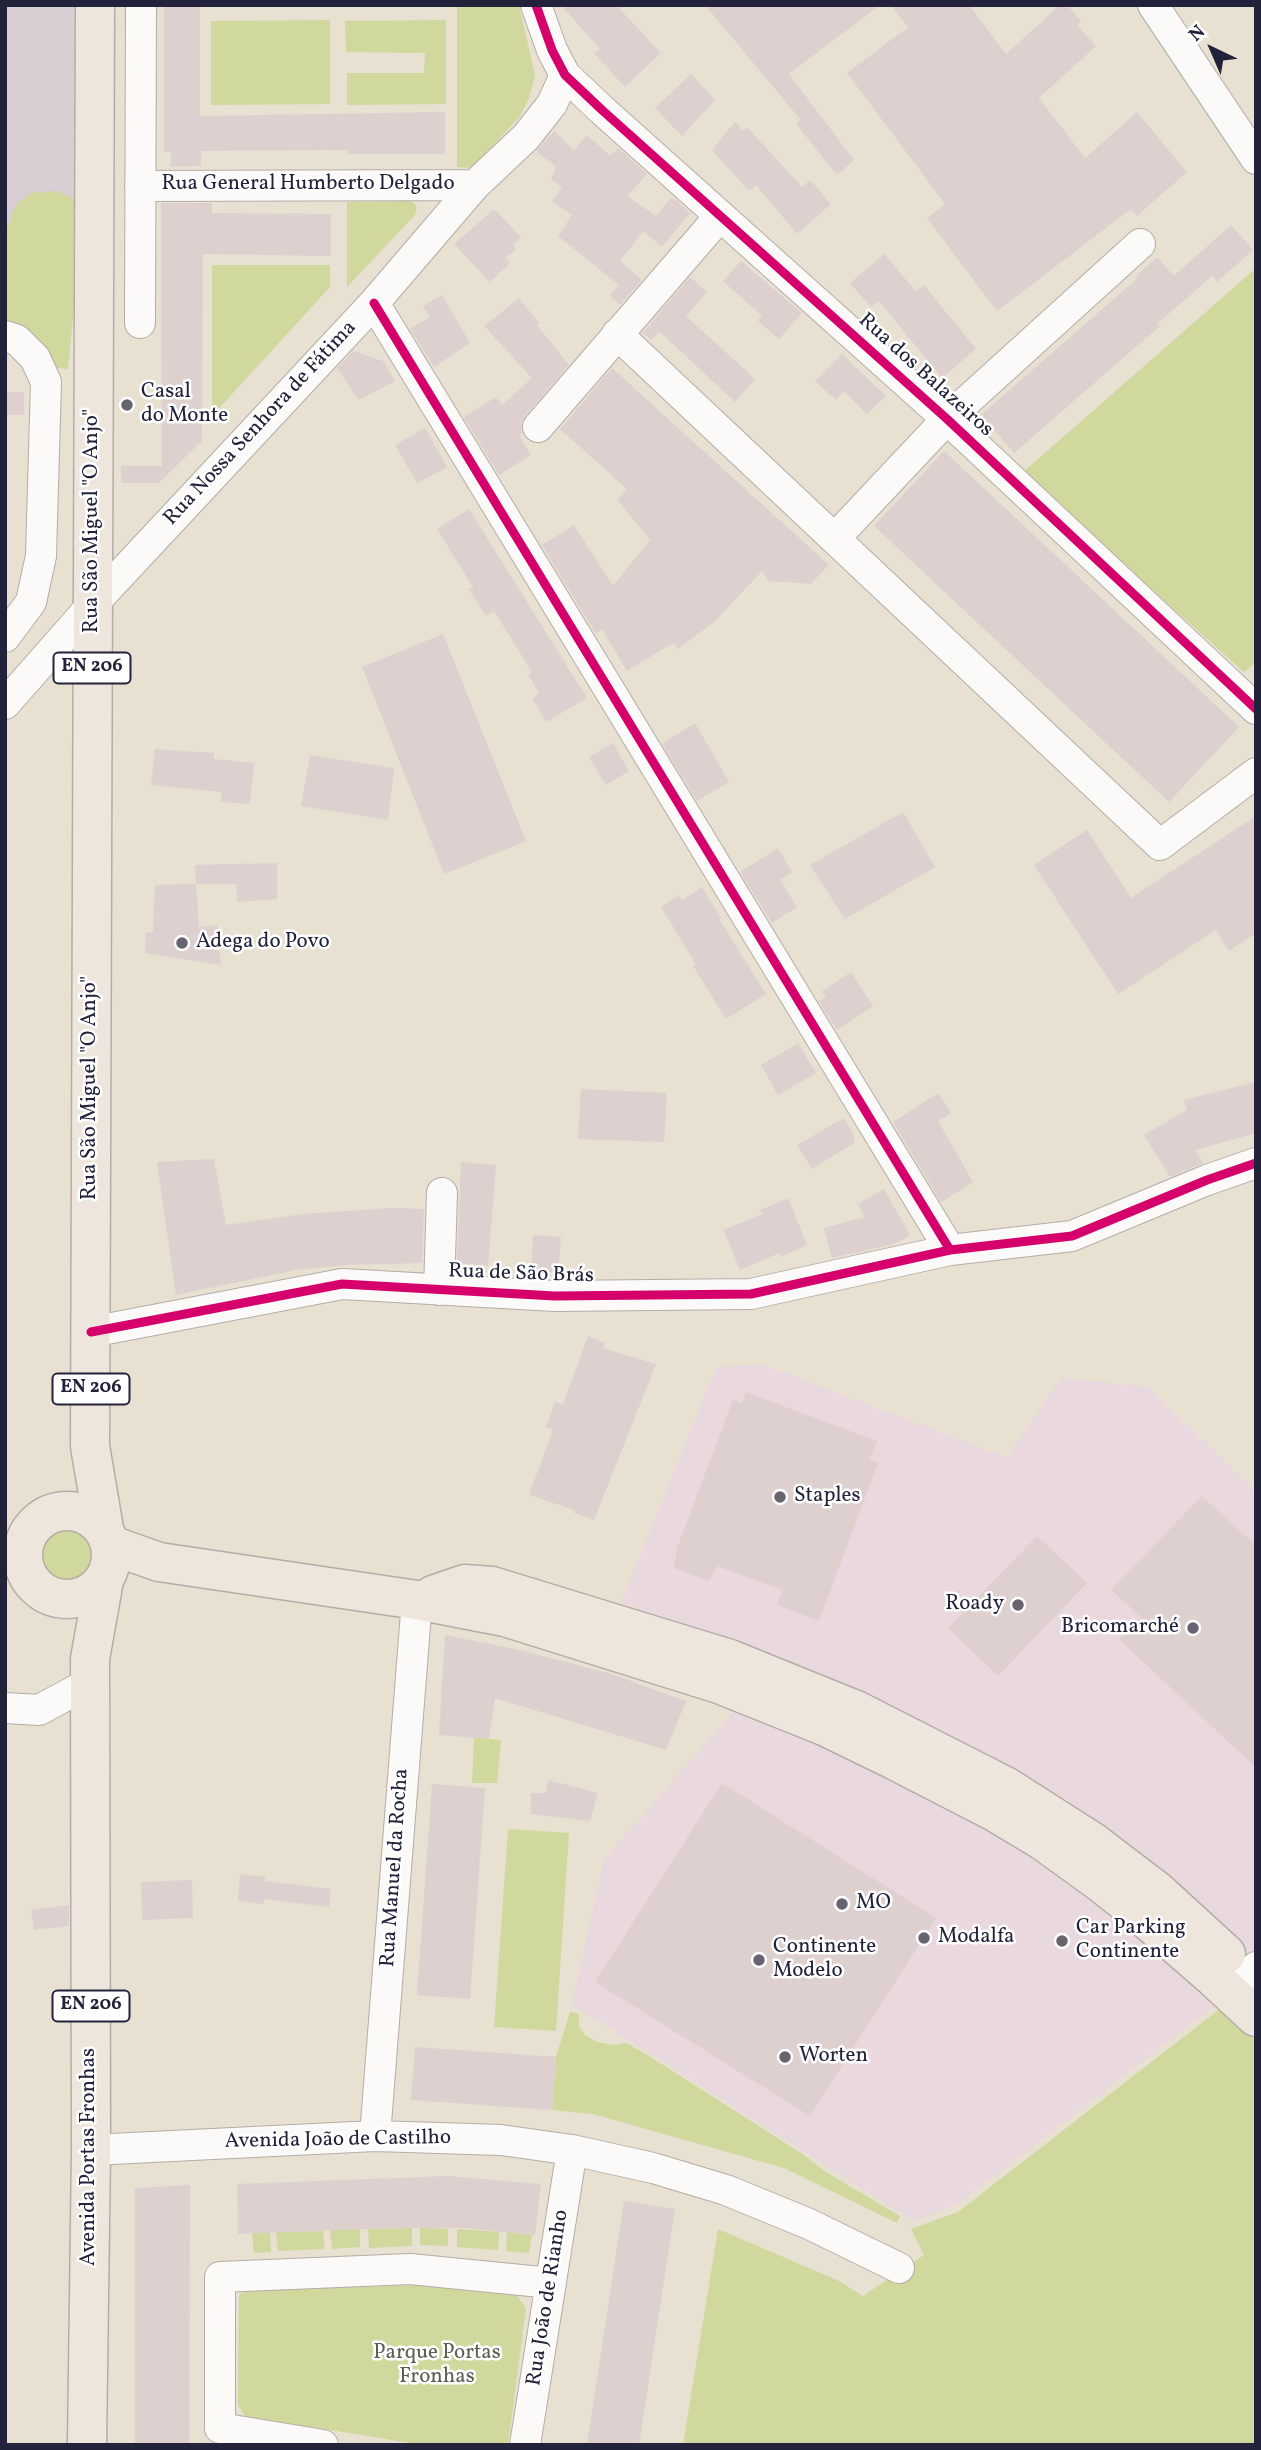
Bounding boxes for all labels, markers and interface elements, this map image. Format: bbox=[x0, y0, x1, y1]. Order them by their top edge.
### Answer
north arrow bbox=[1177, 14, 1247, 84]
text: N bbox=[1183, 20, 1211, 48]
street label: Rua General Humberto Delgado bbox=[161, 172, 455, 198]
street label: Rua dos Balazeiros bbox=[852, 309, 998, 443]
street label: Rua Nossa Senhora de Fátima bbox=[159, 316, 363, 532]
place label: Casal do Monte bbox=[141, 380, 228, 430]
marker: Casal do Monte bbox=[119, 397, 135, 413]
street label: Rua São Miguel "O Anjo" bbox=[80, 409, 106, 633]
road number: EN 206 bbox=[54, 652, 130, 684]
place label: Adega do Povo bbox=[196, 930, 330, 956]
marker: Adega do Povo bbox=[174, 935, 190, 951]
street label: Rua São Miguel "O Anjo" bbox=[78, 976, 104, 1200]
street label: Rua de São Brás bbox=[448, 1260, 594, 1290]
road number: EN 206 bbox=[52, 1373, 130, 1404]
place label: Staples bbox=[794, 1484, 860, 1510]
marker: Staples bbox=[772, 1489, 788, 1505]
place label: Roady bbox=[945, 1592, 1004, 1618]
marker: Roady bbox=[1010, 1597, 1026, 1613]
place label: Bricomarché bbox=[1061, 1615, 1179, 1641]
marker: Bricomarché bbox=[1185, 1620, 1201, 1636]
street label: Rua Manuel da Rocha bbox=[376, 1768, 416, 1968]
place label: MO bbox=[856, 1891, 891, 1917]
marker: MO bbox=[834, 1896, 850, 1912]
place label: Car Parking Continente bbox=[1076, 1916, 1186, 1966]
place label: Modalfa bbox=[938, 1925, 1015, 1951]
marker: Modalfa bbox=[916, 1930, 932, 1946]
marker: Car Parking Continente bbox=[1054, 1933, 1070, 1949]
place label: Continente Modelo bbox=[773, 1935, 876, 1985]
marker: Continente Modelo bbox=[751, 1952, 767, 1968]
road number: EN 206 bbox=[52, 1990, 130, 2022]
place label: Worten bbox=[799, 2044, 868, 2070]
street label: Avenida Portas Fronhas bbox=[77, 2048, 103, 2266]
marker: Worten bbox=[777, 2049, 793, 2065]
street label: Avenida João de Castilho bbox=[225, 2126, 451, 2156]
street label: Rua João de Rianho bbox=[523, 2208, 575, 2388]
park label: Parque Portas Fronhas bbox=[373, 2341, 501, 2391]

